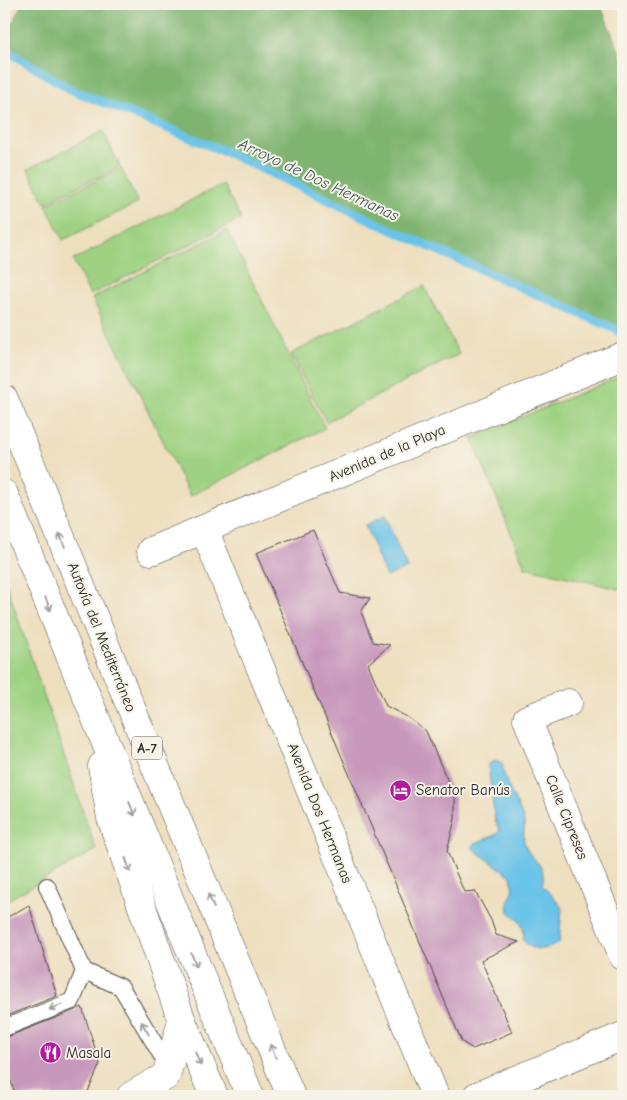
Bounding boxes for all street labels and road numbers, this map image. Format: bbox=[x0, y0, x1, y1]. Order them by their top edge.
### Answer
street label: Avenida de la Playa bbox=[326, 420, 448, 486]
street label: Autovía del Mediterráneo bbox=[64, 559, 140, 715]
road number: A-7 bbox=[132, 736, 162, 760]
street label: Avenida Dos Hermanas bbox=[284, 740, 356, 886]
street label: Calle Cipreses bbox=[542, 772, 592, 862]

